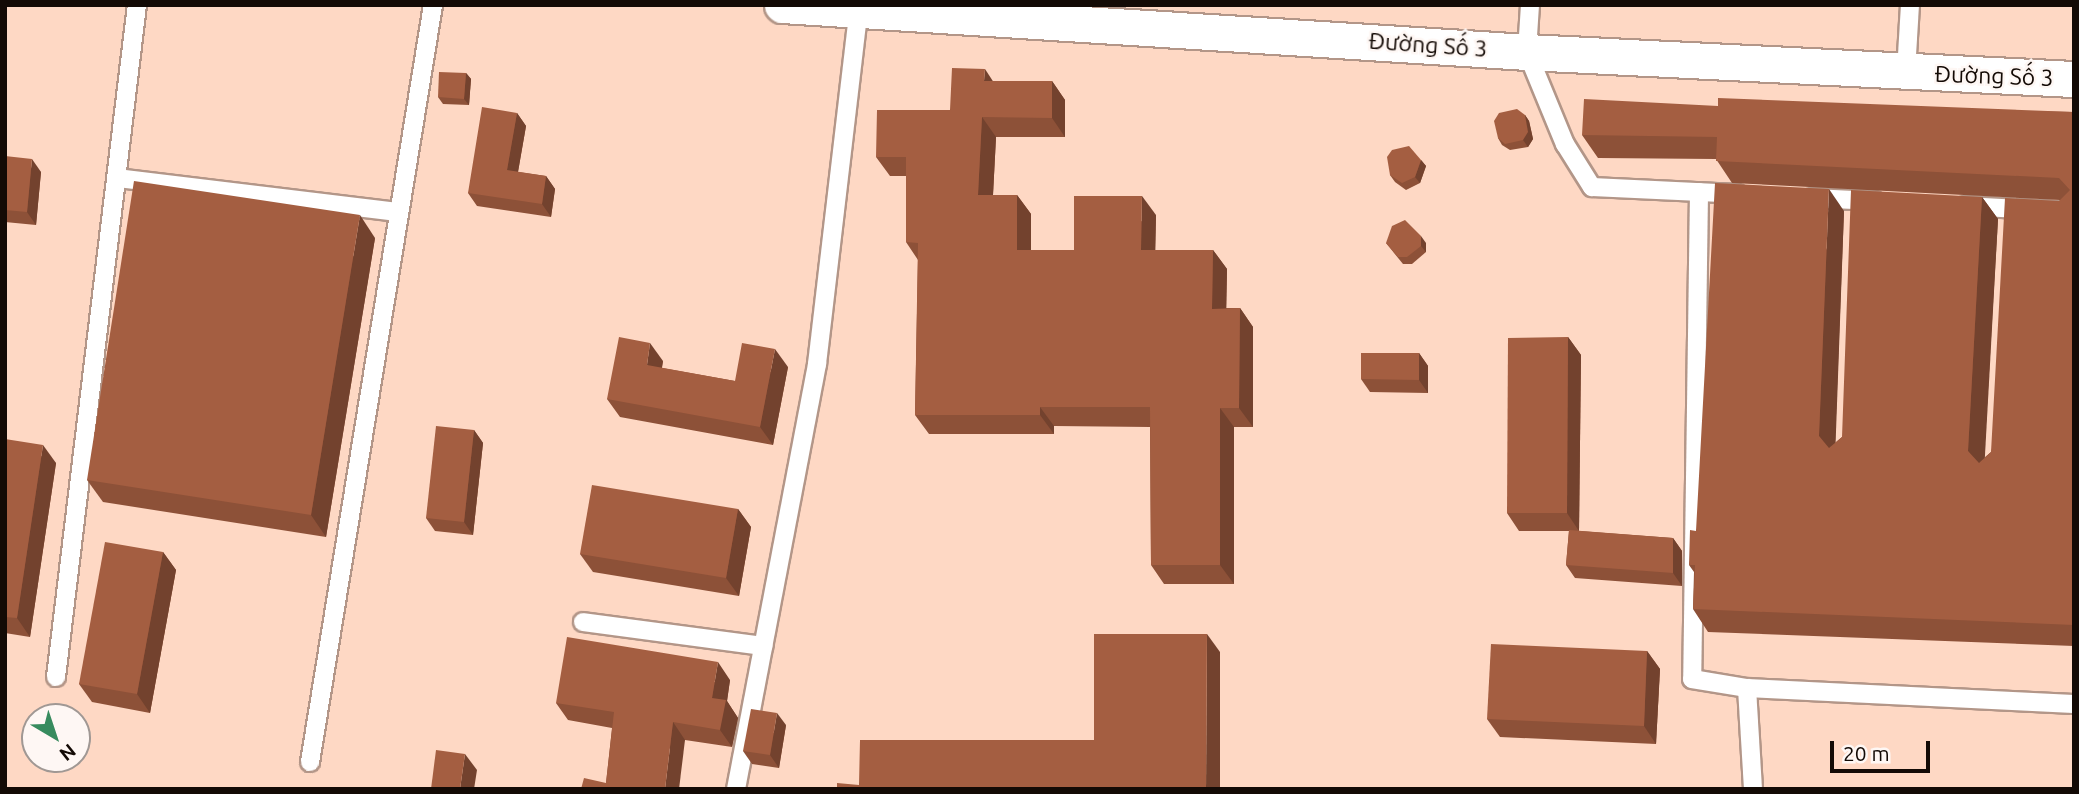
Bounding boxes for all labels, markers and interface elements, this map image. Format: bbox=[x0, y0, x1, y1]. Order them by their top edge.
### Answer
street label: Đường Số 3 bbox=[1368, 27, 1488, 63]
street label: Đường Số 3 bbox=[1934, 60, 2054, 92]
north arrow bbox=[21, 703, 91, 773]
scale bar bbox=[1834, 728, 1934, 772]
text: N bbox=[56, 740, 80, 766]
text: 20 m bbox=[1843, 741, 1890, 765]

